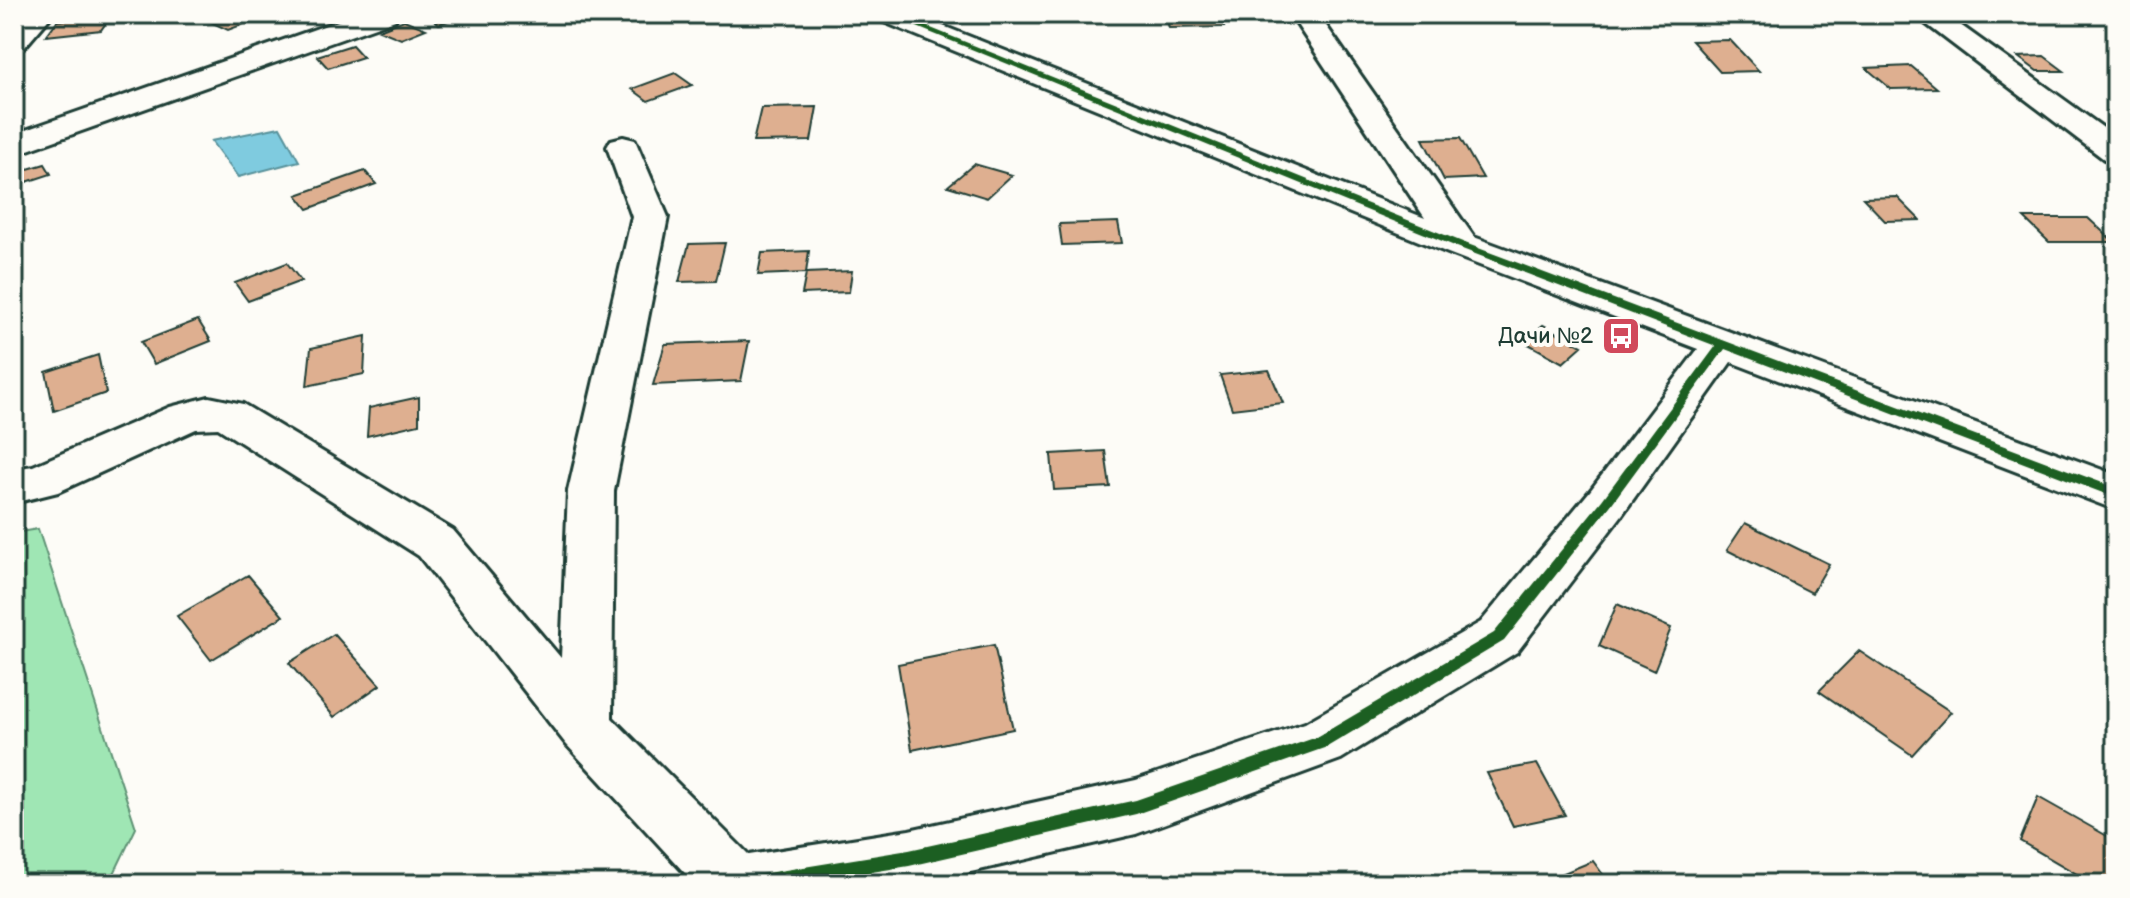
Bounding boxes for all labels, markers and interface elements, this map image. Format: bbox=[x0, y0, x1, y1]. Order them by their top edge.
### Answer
bus stop icon: Дачи №2 bbox=[1600, 315, 1642, 357]
place label: Дачи №2 bbox=[1498, 323, 1593, 350]

